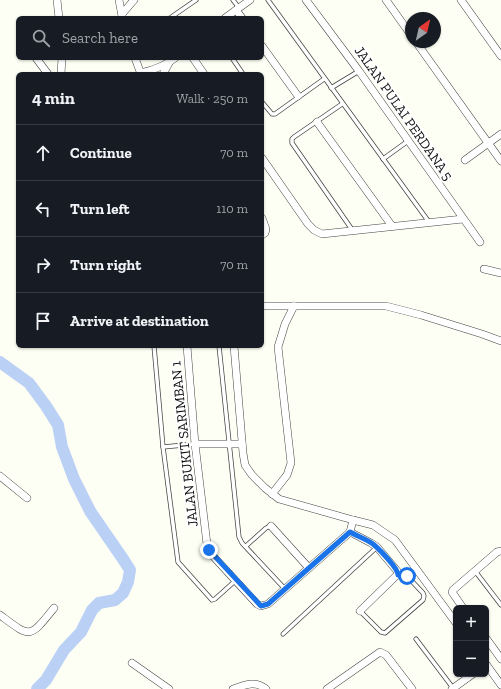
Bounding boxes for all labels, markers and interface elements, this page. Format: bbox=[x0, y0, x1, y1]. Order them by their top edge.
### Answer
north arrow bbox=[405, 12, 441, 48]
search box bbox=[16, 16, 264, 60]
icon: search bbox=[30, 27, 52, 49]
text: Search here bbox=[62, 29, 138, 47]
street label: JALAN PULAI PERDANA 5 bbox=[351, 43, 456, 184]
text: 4 min bbox=[32, 88, 75, 108]
text: Walk · 250 m bbox=[176, 91, 248, 106]
icon: ahead bbox=[32, 142, 54, 164]
text: Continue bbox=[70, 144, 132, 162]
text: 70 m bbox=[220, 145, 248, 160]
icon: left bbox=[32, 198, 54, 220]
text: Turn left bbox=[70, 200, 130, 218]
text: 110 m bbox=[216, 201, 248, 216]
icon: right bbox=[32, 254, 54, 276]
text: Turn right bbox=[70, 256, 141, 274]
text: 70 m bbox=[220, 257, 248, 272]
icon: arrive bbox=[32, 310, 54, 332]
text: Arrive at destination bbox=[70, 312, 209, 330]
street label: JALAN BUKIT SARIMBAN 1 bbox=[167, 360, 202, 528]
route end bbox=[200, 541, 218, 559]
route start bbox=[398, 567, 416, 585]
map controls bbox=[453, 605, 489, 677]
button: + bbox=[453, 605, 489, 641]
button: − bbox=[453, 641, 489, 677]

